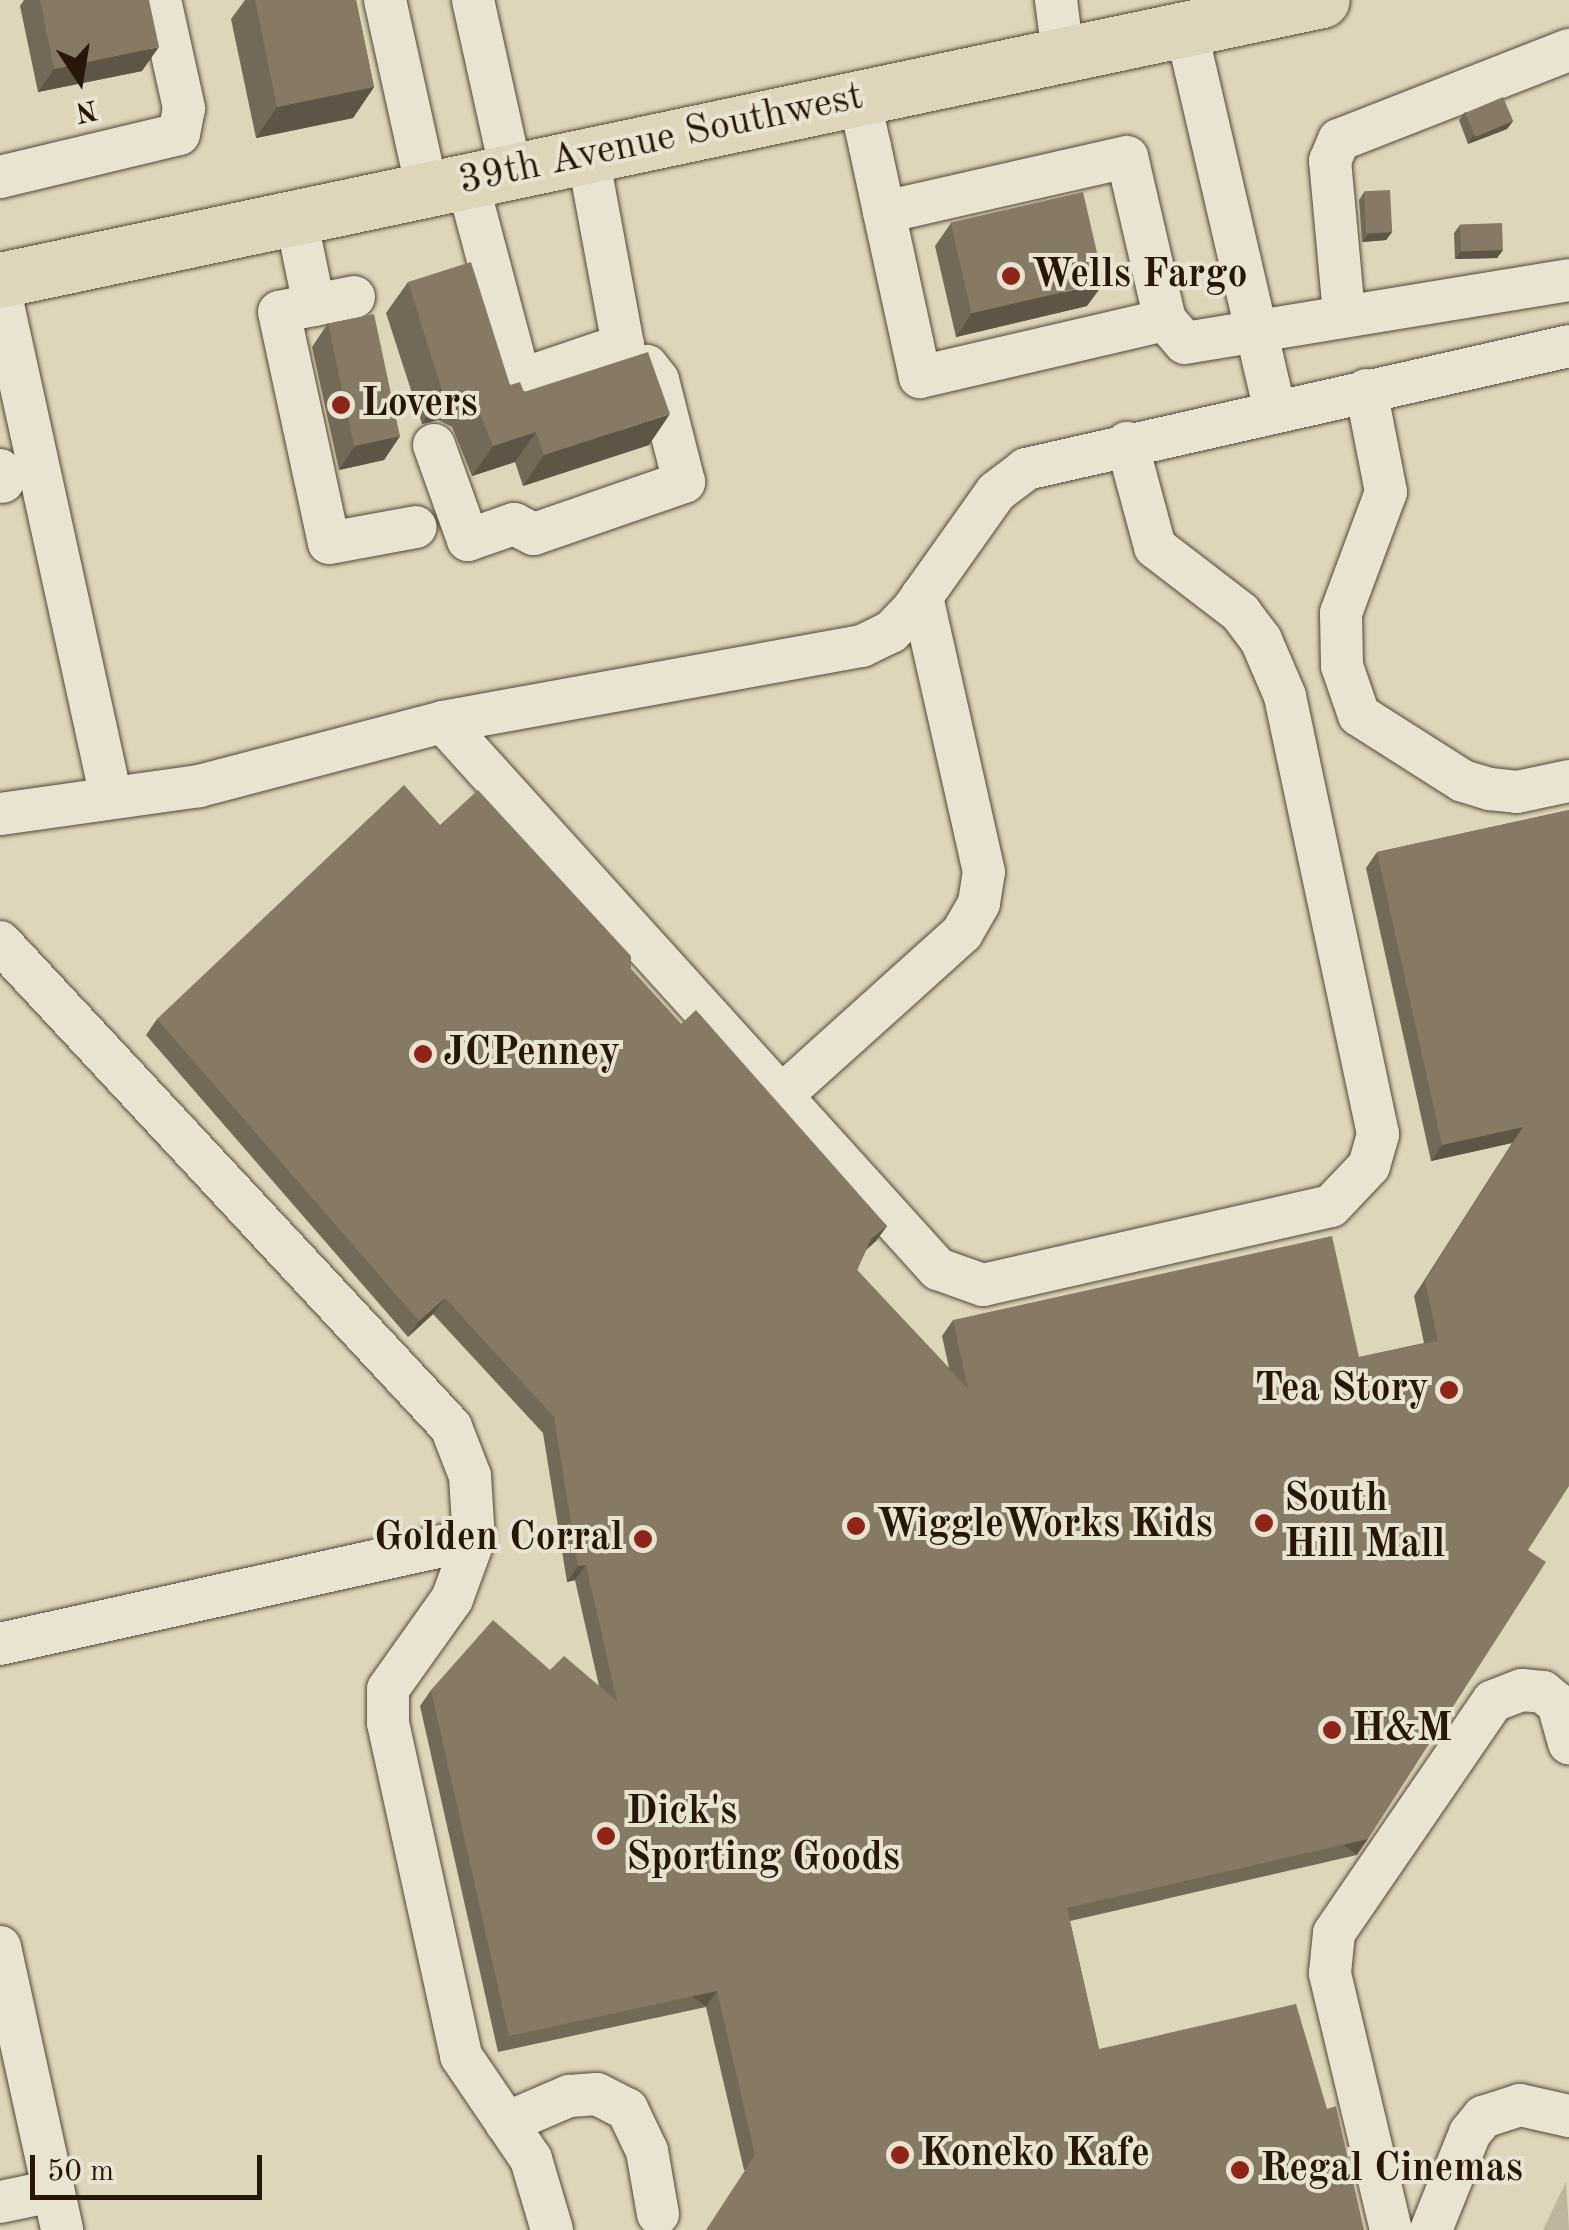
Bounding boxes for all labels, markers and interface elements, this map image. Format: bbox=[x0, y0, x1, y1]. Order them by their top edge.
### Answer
north arrow bbox=[30, 30, 130, 130]
street label: 39th Avenue Southwest bbox=[454, 74, 868, 206]
text: N bbox=[73, 93, 100, 125]
place label: Wells Fargo bbox=[1031, 252, 1248, 300]
marker: Wells Fargo bbox=[1000, 265, 1022, 287]
place label: Lovers bbox=[361, 381, 478, 429]
marker: Lovers bbox=[330, 394, 352, 416]
place label: JCPenney bbox=[443, 1030, 620, 1078]
marker: JCPenney bbox=[412, 1043, 434, 1065]
place label: Tea Story bbox=[1255, 1366, 1429, 1414]
marker: Tea Story bbox=[1438, 1379, 1460, 1401]
place label: South Hill Mall bbox=[1284, 1476, 1445, 1570]
place label: WiggleWorks Kids bbox=[876, 1502, 1213, 1550]
marker: South Hill Mall bbox=[1253, 1512, 1275, 1534]
place label: Golden Corral bbox=[374, 1515, 623, 1563]
marker: WiggleWorks Kids bbox=[845, 1515, 867, 1537]
marker: Golden Corral bbox=[632, 1528, 654, 1550]
place label: H&M bbox=[1352, 1706, 1452, 1754]
marker: H&M bbox=[1321, 1719, 1343, 1741]
place label: Dick's Sporting Goods bbox=[626, 1789, 900, 1883]
marker: Dick's Sporting Goods bbox=[595, 1825, 617, 1847]
place label: Koneko Kafe bbox=[920, 2131, 1150, 2179]
scale bar bbox=[35, 2135, 268, 2197]
marker: Koneko Kafe bbox=[889, 2144, 911, 2166]
place label: Regal Cinemas bbox=[1260, 2146, 1523, 2194]
text: 50 m bbox=[47, 2157, 114, 2187]
marker: Regal Cinemas bbox=[1229, 2159, 1251, 2181]

